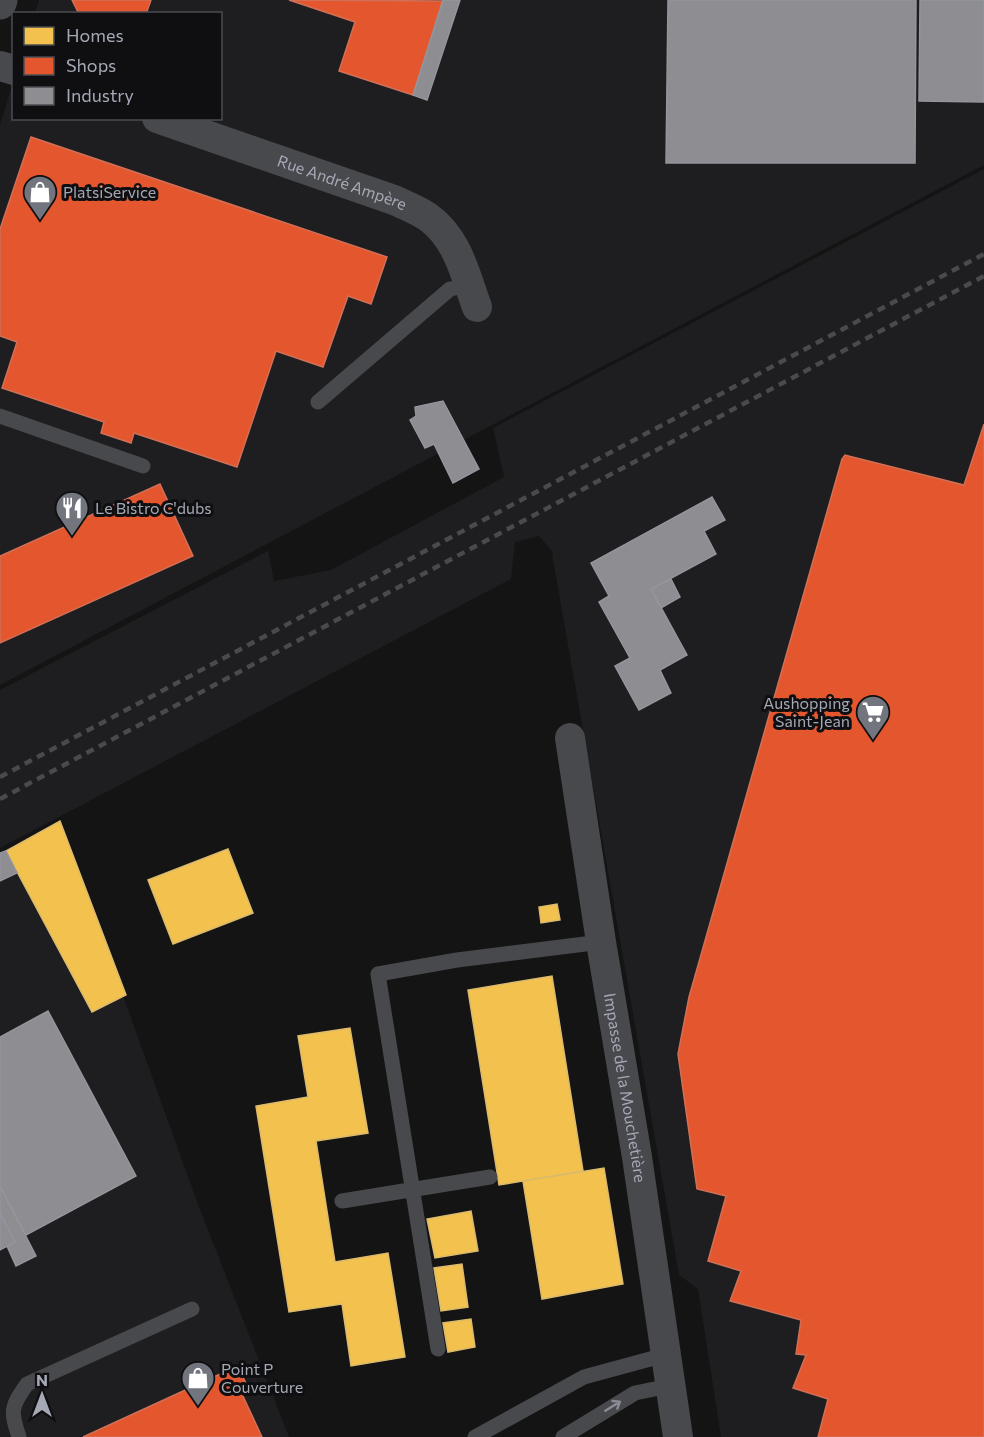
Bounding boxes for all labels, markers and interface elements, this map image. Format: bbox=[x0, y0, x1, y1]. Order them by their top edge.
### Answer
legend bbox=[12, 12, 222, 120]
text: Homes bbox=[66, 24, 124, 46]
text: Shops bbox=[66, 54, 116, 76]
text: Industry bbox=[66, 84, 134, 106]
street label: Rue André Ampère bbox=[275, 150, 410, 213]
shop icon: PlatsiService bbox=[22, 174, 58, 221]
place label: PlatsiService bbox=[63, 182, 156, 201]
restaurant icon: Le Bistro C'dubs bbox=[54, 490, 90, 537]
place label: Le Bistro C'dubs bbox=[95, 498, 212, 517]
place label: Aushopping Saint-Jean bbox=[763, 693, 850, 730]
supermarket icon: Aushopping Saint-Jean bbox=[855, 694, 891, 741]
street label: Impasse de la Mouchetière bbox=[601, 991, 651, 1184]
place label: Point P Couverture bbox=[221, 1359, 303, 1396]
shop icon: Point P Couverture bbox=[180, 1360, 216, 1407]
north arrow bbox=[12, 1365, 72, 1425]
text: N bbox=[36, 1370, 48, 1389]
one-way arrow bbox=[604, 1400, 621, 1412]

